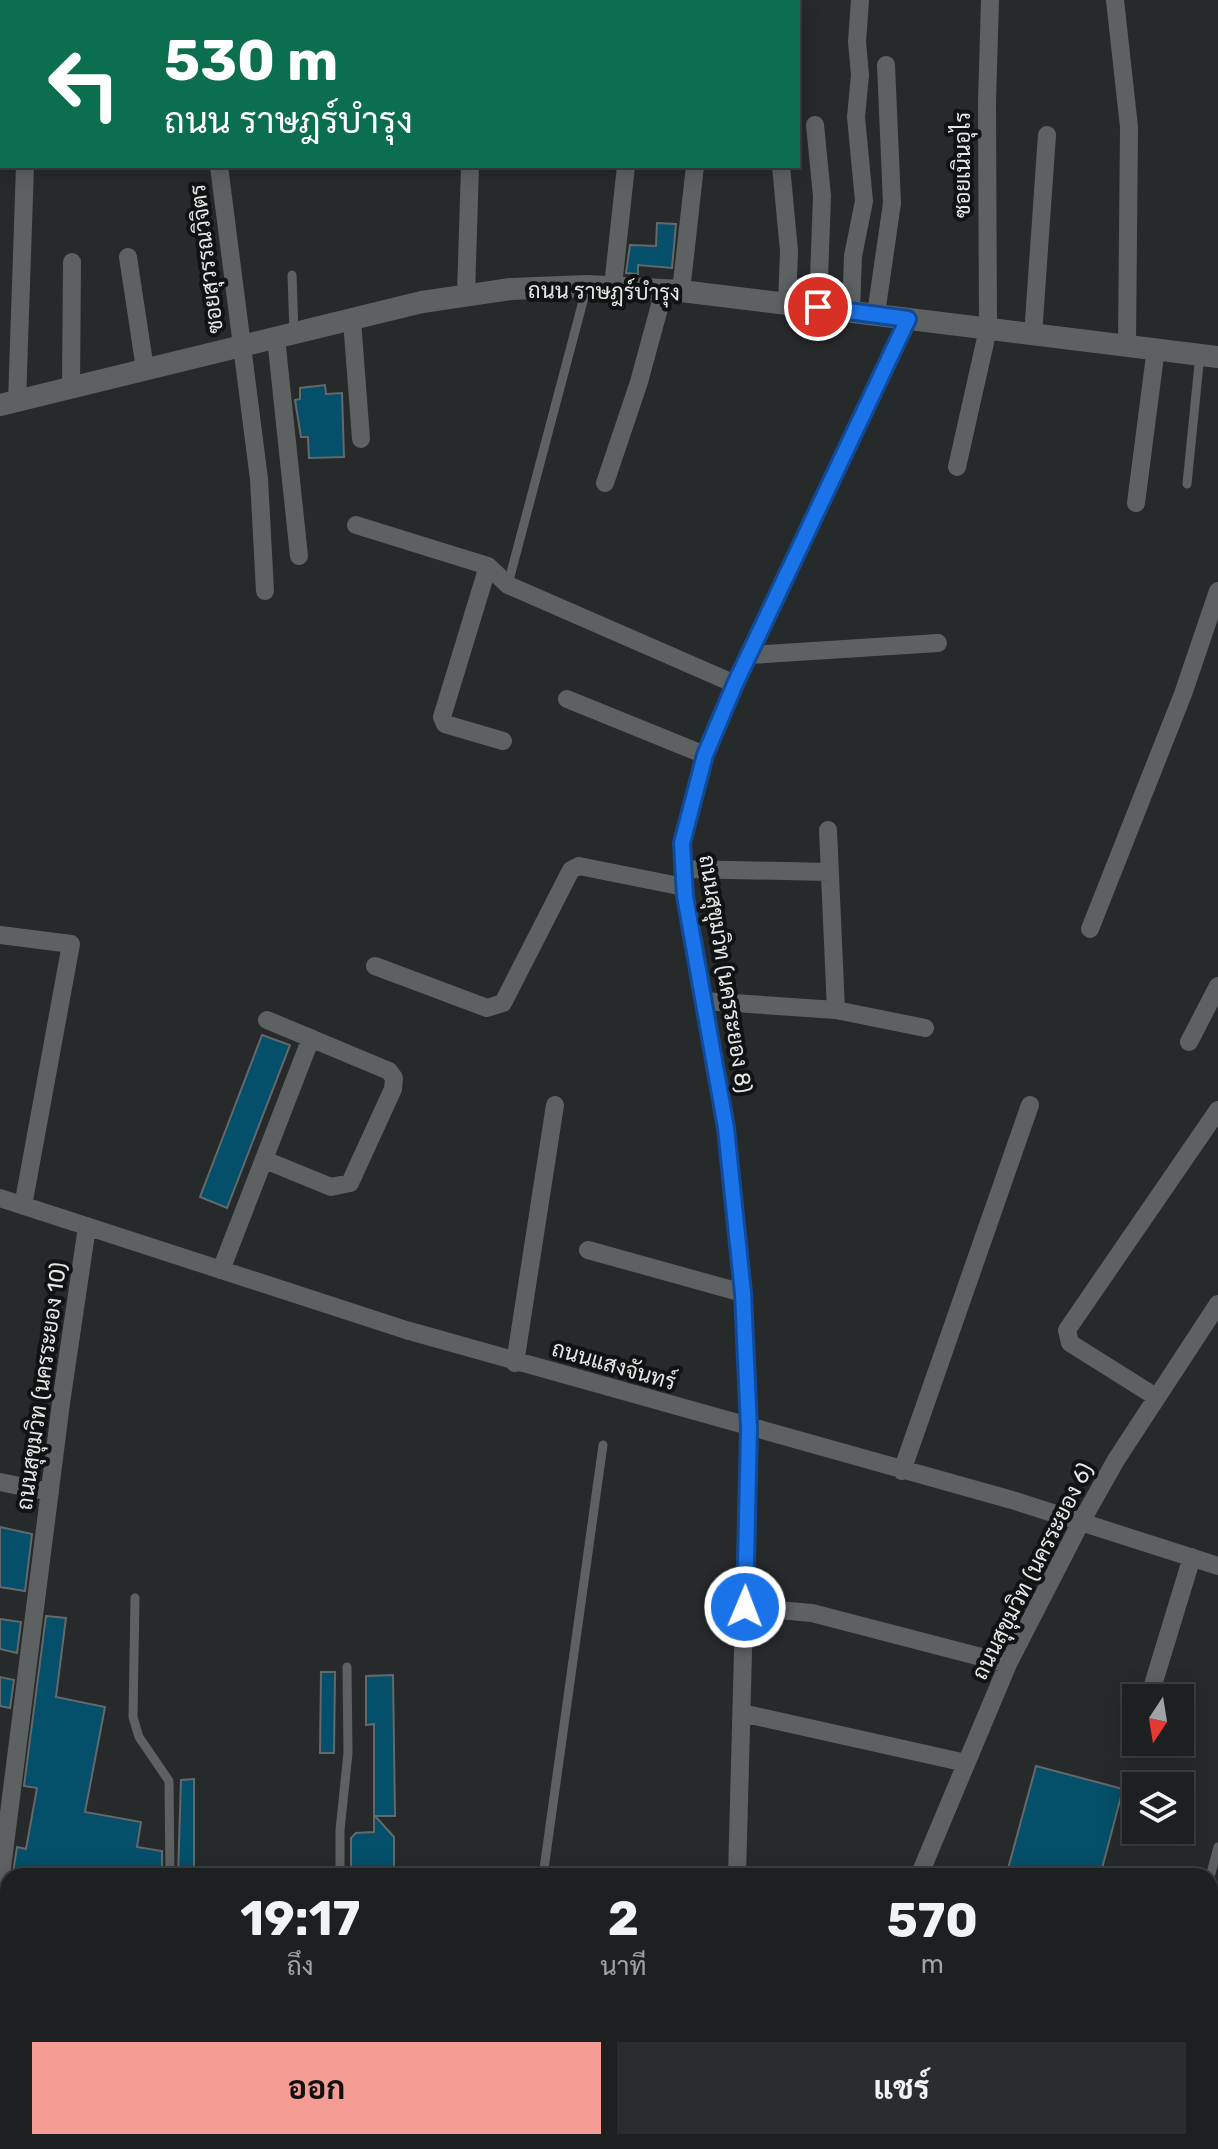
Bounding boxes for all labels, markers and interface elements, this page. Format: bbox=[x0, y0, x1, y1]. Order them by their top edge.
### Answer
text: 530 m bbox=[164, 28, 338, 94]
icon: left bbox=[32, 32, 136, 136]
text: ถนน ราษฎร์บำรุง bbox=[164, 99, 413, 142]
street label: ซอยเนินอุไร bbox=[948, 112, 978, 218]
street label: ซอยสุวรรณวิจิตร bbox=[184, 183, 231, 335]
pin bbox=[784, 273, 852, 341]
street label: ถนน ราษฎร์บำรุง bbox=[528, 276, 680, 308]
icon: arrive bbox=[796, 285, 840, 329]
street label: ถนนสุขุมวิท (นครระยอง 8) bbox=[691, 853, 758, 1095]
street label: ถนนสุขุมวิท (นครระยอง 10) bbox=[11, 1260, 74, 1512]
street label: ถนนแสงจันทร์ bbox=[549, 1334, 679, 1396]
street label: ถนนสุขุมวิท (นครระยอง 6) bbox=[966, 1458, 1101, 1685]
position arrow bbox=[703, 1565, 787, 1649]
north arrow bbox=[1122, 1684, 1194, 1756]
map controls bbox=[1122, 1684, 1194, 1844]
button: layers bbox=[1122, 1772, 1194, 1844]
text: 19:17 bbox=[240, 1890, 360, 1947]
text: 2 bbox=[608, 1890, 639, 1947]
text: 570 bbox=[887, 1892, 978, 1949]
text: m bbox=[921, 1949, 944, 1980]
text: ถึง bbox=[287, 1951, 314, 1982]
text: นาที bbox=[600, 1951, 647, 1982]
button: ออก bbox=[32, 2042, 601, 2134]
button: แชร์ bbox=[617, 2042, 1186, 2134]

